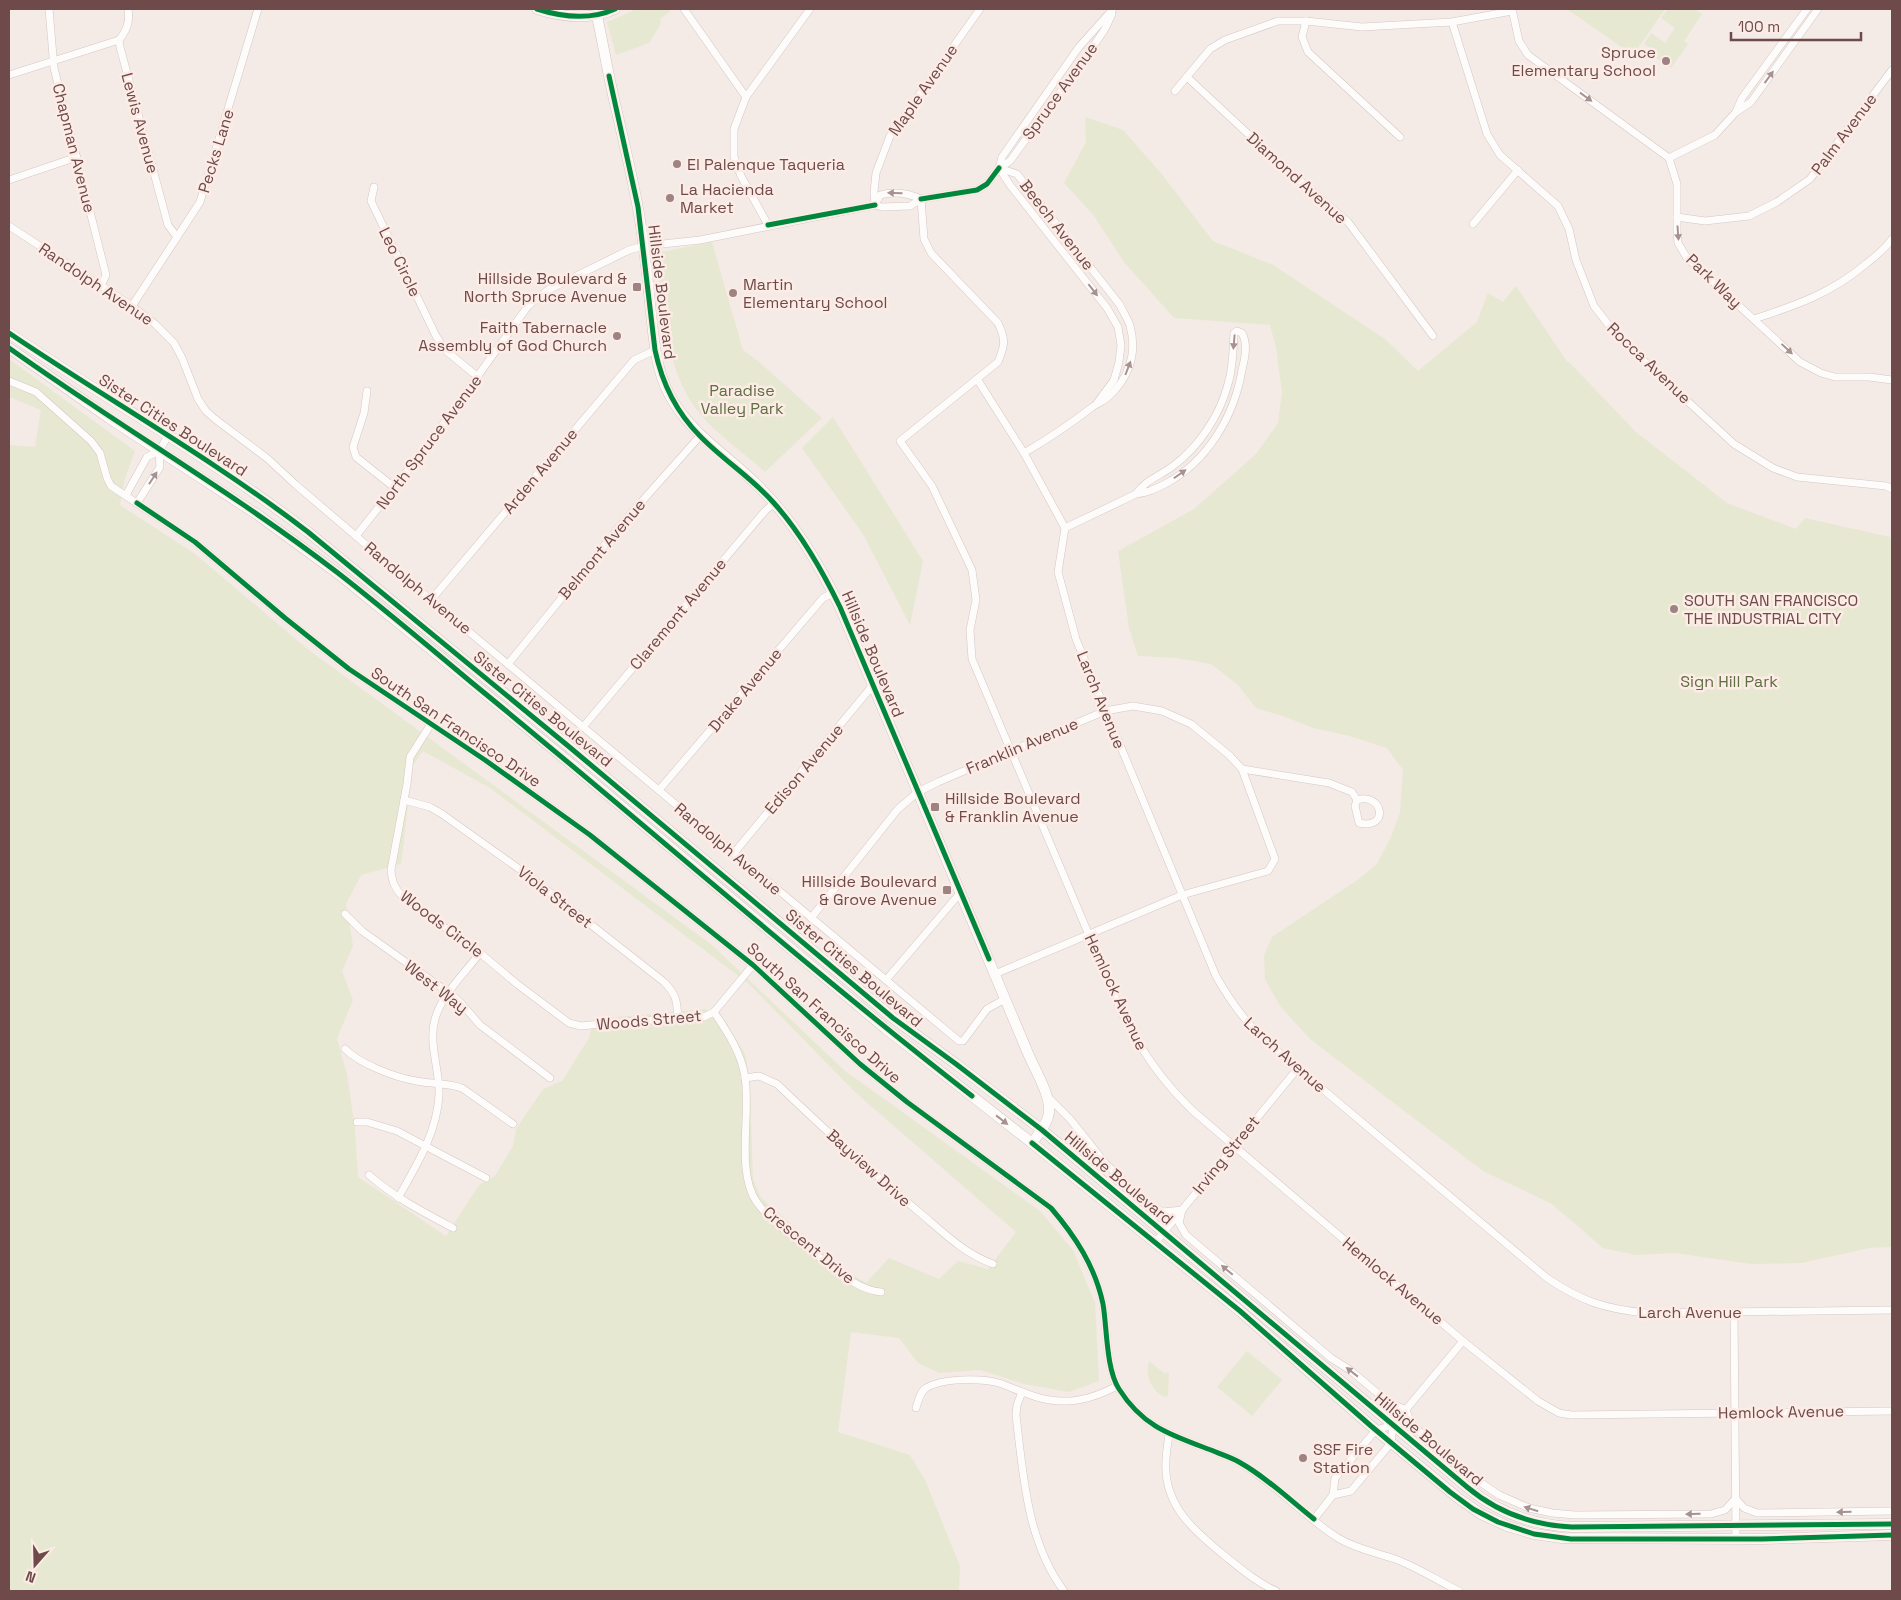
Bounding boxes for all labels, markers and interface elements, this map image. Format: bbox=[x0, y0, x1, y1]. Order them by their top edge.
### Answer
scale bar bbox=[1731, 10, 1861, 42]
text: 100 m bbox=[1738, 17, 1780, 36]
street label: Spruce Avenue bbox=[1018, 38, 1102, 144]
street label: Maple Avenue bbox=[884, 40, 962, 140]
place label: Spruce Elementary School bbox=[1511, 42, 1656, 81]
marker: Spruce Elementary School bbox=[1660, 55, 1672, 67]
street label: Lewis Avenue bbox=[116, 70, 164, 176]
one-way arrow bbox=[1764, 70, 1774, 84]
street label: Chapman Avenue bbox=[48, 81, 100, 215]
street label: Palm Avenue bbox=[1807, 89, 1881, 179]
one-way arrow bbox=[1579, 92, 1592, 102]
street label: Pecks Lane bbox=[193, 107, 239, 195]
street label: Diamond Avenue bbox=[1242, 127, 1352, 229]
place label: El Palenque Taqueria bbox=[687, 154, 845, 175]
marker: El Palenque Taqueria bbox=[671, 158, 683, 170]
street label: Beech Avenue bbox=[1015, 175, 1099, 275]
place label: La Hacienda Market bbox=[680, 179, 774, 218]
one-way arrow bbox=[887, 189, 903, 197]
marker: La Hacienda Market bbox=[664, 192, 676, 204]
street label: Hillside Boulevard bbox=[643, 223, 681, 361]
street label: Leo Circle bbox=[374, 224, 426, 300]
one-way arrow bbox=[1674, 225, 1682, 241]
street label: Randolph Avenue bbox=[35, 238, 157, 330]
street label: Park Way bbox=[1682, 249, 1746, 313]
place label: Hillside Boulevard & North Spruce Avenue bbox=[464, 268, 627, 307]
place label: Martin Elementary School bbox=[743, 274, 888, 313]
marker: Hillside Boulevard & North Spruce Avenue bbox=[631, 281, 643, 293]
one-way arrow bbox=[1087, 283, 1098, 296]
marker: Martin Elementary School bbox=[727, 287, 739, 299]
place label: Faith Tabernacle Assembly of God Church bbox=[418, 317, 607, 356]
street label: Rocca Avenue bbox=[1603, 318, 1695, 408]
marker: Faith Tabernacle Assembly of God Church bbox=[611, 330, 623, 342]
one-way arrow bbox=[1229, 334, 1237, 350]
one-way arrow bbox=[1780, 344, 1793, 355]
one-way arrow bbox=[1125, 360, 1132, 375]
street label: Sister Cities Boulevard bbox=[95, 369, 251, 481]
street label: North Spruce Avenue bbox=[372, 371, 486, 513]
park label: Paradise Valley Park bbox=[700, 380, 784, 419]
street label: Arden Avenue bbox=[498, 424, 582, 518]
one-way arrow bbox=[1173, 469, 1187, 479]
one-way arrow bbox=[148, 471, 157, 484]
street label: Belmont Avenue bbox=[554, 494, 650, 604]
street label: Randolph Avenue bbox=[360, 537, 476, 639]
street label: Claremont Avenue bbox=[625, 554, 731, 674]
street label: Hillside Boulevard bbox=[837, 588, 909, 720]
place label: SOUTH SAN FRANCISCO THE INDUSTRIAL CITY bbox=[1684, 590, 1858, 629]
marker: SOUTH SAN FRANCISCO THE INDUSTRIAL CITY bbox=[1668, 603, 1680, 615]
street label: Drake Avenue bbox=[704, 644, 786, 736]
street label: Sister Cities Boulevard bbox=[469, 646, 617, 772]
street label: Larch Avenue bbox=[1072, 648, 1130, 752]
street label: South San Francisco Drive bbox=[367, 662, 545, 792]
park label: Sign Hill Park bbox=[1680, 671, 1778, 692]
street label: Franklin Avenue bbox=[963, 713, 1081, 779]
street label: Edison Avenue bbox=[760, 719, 848, 819]
place label: Hillside Boulevard & Franklin Avenue bbox=[945, 788, 1080, 827]
street label: Randolph Avenue bbox=[670, 798, 786, 900]
marker: Hillside Boulevard & Franklin Avenue bbox=[929, 801, 941, 813]
street label: Viola Street bbox=[513, 861, 597, 933]
place label: Hillside Boulevard & Grove Avenue bbox=[802, 871, 937, 910]
marker: Hillside Boulevard & Grove Avenue bbox=[941, 884, 953, 896]
street label: Woods Circle bbox=[396, 886, 488, 962]
street label: Sister Cities Boulevard bbox=[781, 904, 927, 1032]
street label: Hemlock Avenue bbox=[1080, 930, 1152, 1054]
street label: South San Francisco Drive bbox=[742, 938, 906, 1088]
street label: West Way bbox=[400, 955, 472, 1019]
street label: Woods Street bbox=[596, 1005, 702, 1035]
street label: Larch Avenue bbox=[1240, 1013, 1330, 1097]
street label: Irving Street bbox=[1188, 1111, 1264, 1199]
one-way arrow bbox=[995, 1115, 1009, 1125]
street label: Bayview Drive bbox=[822, 1125, 916, 1211]
street label: Hillside Boulevard bbox=[1060, 1126, 1178, 1230]
street label: Crescent Drive bbox=[759, 1201, 859, 1289]
street label: Hemlock Avenue bbox=[1338, 1232, 1448, 1330]
one-way arrow bbox=[1220, 1264, 1233, 1275]
street label: Larch Avenue bbox=[1638, 1302, 1742, 1323]
one-way arrow bbox=[1346, 1367, 1359, 1378]
street label: Hillside Boulevard bbox=[1370, 1387, 1488, 1491]
street label: Hemlock Avenue bbox=[1718, 1400, 1844, 1424]
place label: SSF Fire Station bbox=[1313, 1439, 1373, 1478]
marker: SSF Fire Station bbox=[1297, 1452, 1309, 1464]
one-way arrow bbox=[1523, 1504, 1538, 1512]
one-way arrow bbox=[1835, 1508, 1851, 1516]
one-way arrow bbox=[1685, 1510, 1701, 1518]
north arrow bbox=[10, 1540, 60, 1590]
text: N bbox=[23, 1567, 38, 1587]

